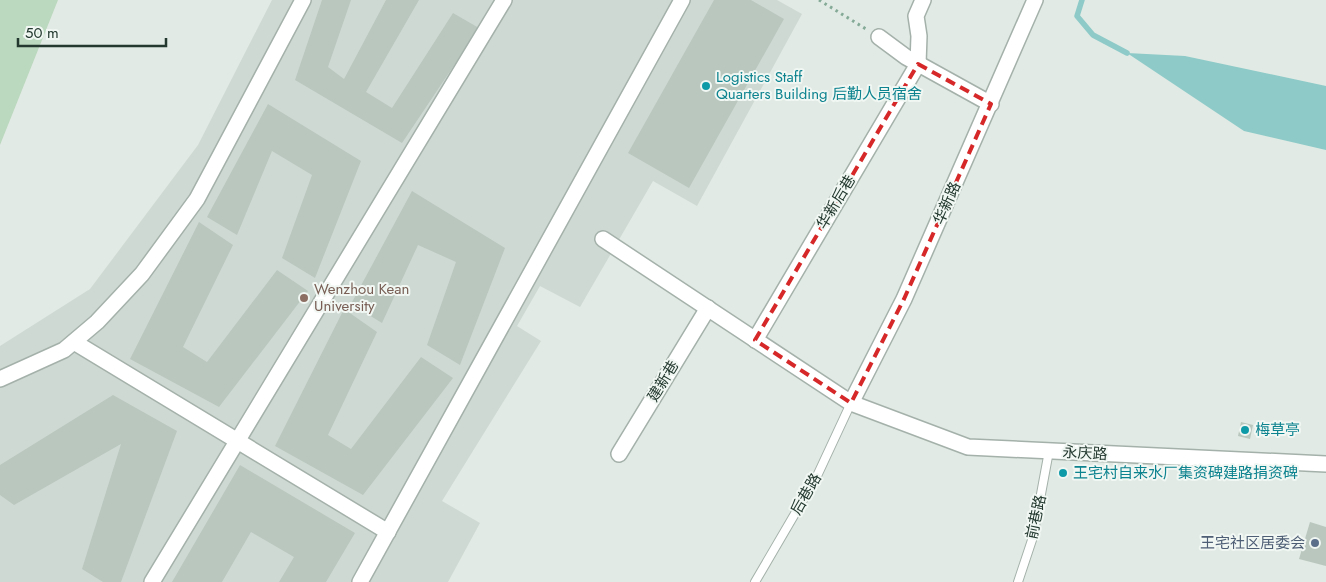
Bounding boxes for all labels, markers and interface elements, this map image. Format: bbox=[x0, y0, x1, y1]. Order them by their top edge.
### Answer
scale bar bbox=[18, 15, 165, 47]
text: 50 m bbox=[25, 22, 59, 44]
place label: Logistics Staff Quarters Building 后勤人员宿舍 bbox=[716, 66, 922, 105]
marker: Logistics Staff Quarters Building 后勤人员宿舍 bbox=[700, 80, 712, 92]
street label: 华新后巷 bbox=[811, 171, 861, 233]
street label: 华新路 bbox=[928, 178, 966, 228]
place label: Wenzhou Kean University bbox=[314, 278, 409, 317]
marker: Wenzhou Kean University bbox=[298, 292, 310, 304]
street label: 建新巷 bbox=[642, 356, 684, 406]
place label: 梅草亭 bbox=[1255, 419, 1300, 441]
marker: 梅草亭 bbox=[1239, 424, 1251, 436]
street label: 永庆路 bbox=[1062, 441, 1108, 465]
place label: 王宅村自来水厂集资碑建路捐资碑 bbox=[1073, 462, 1298, 484]
marker: 王宅村自来水厂集资碑建路捐资碑 bbox=[1057, 467, 1069, 479]
street label: 后巷路 bbox=[785, 469, 827, 519]
street label: 前巷路 bbox=[1021, 493, 1051, 541]
place label: 王宅社区居委会 bbox=[1200, 532, 1305, 554]
marker: 王宅社区居委会 bbox=[1309, 537, 1321, 549]

